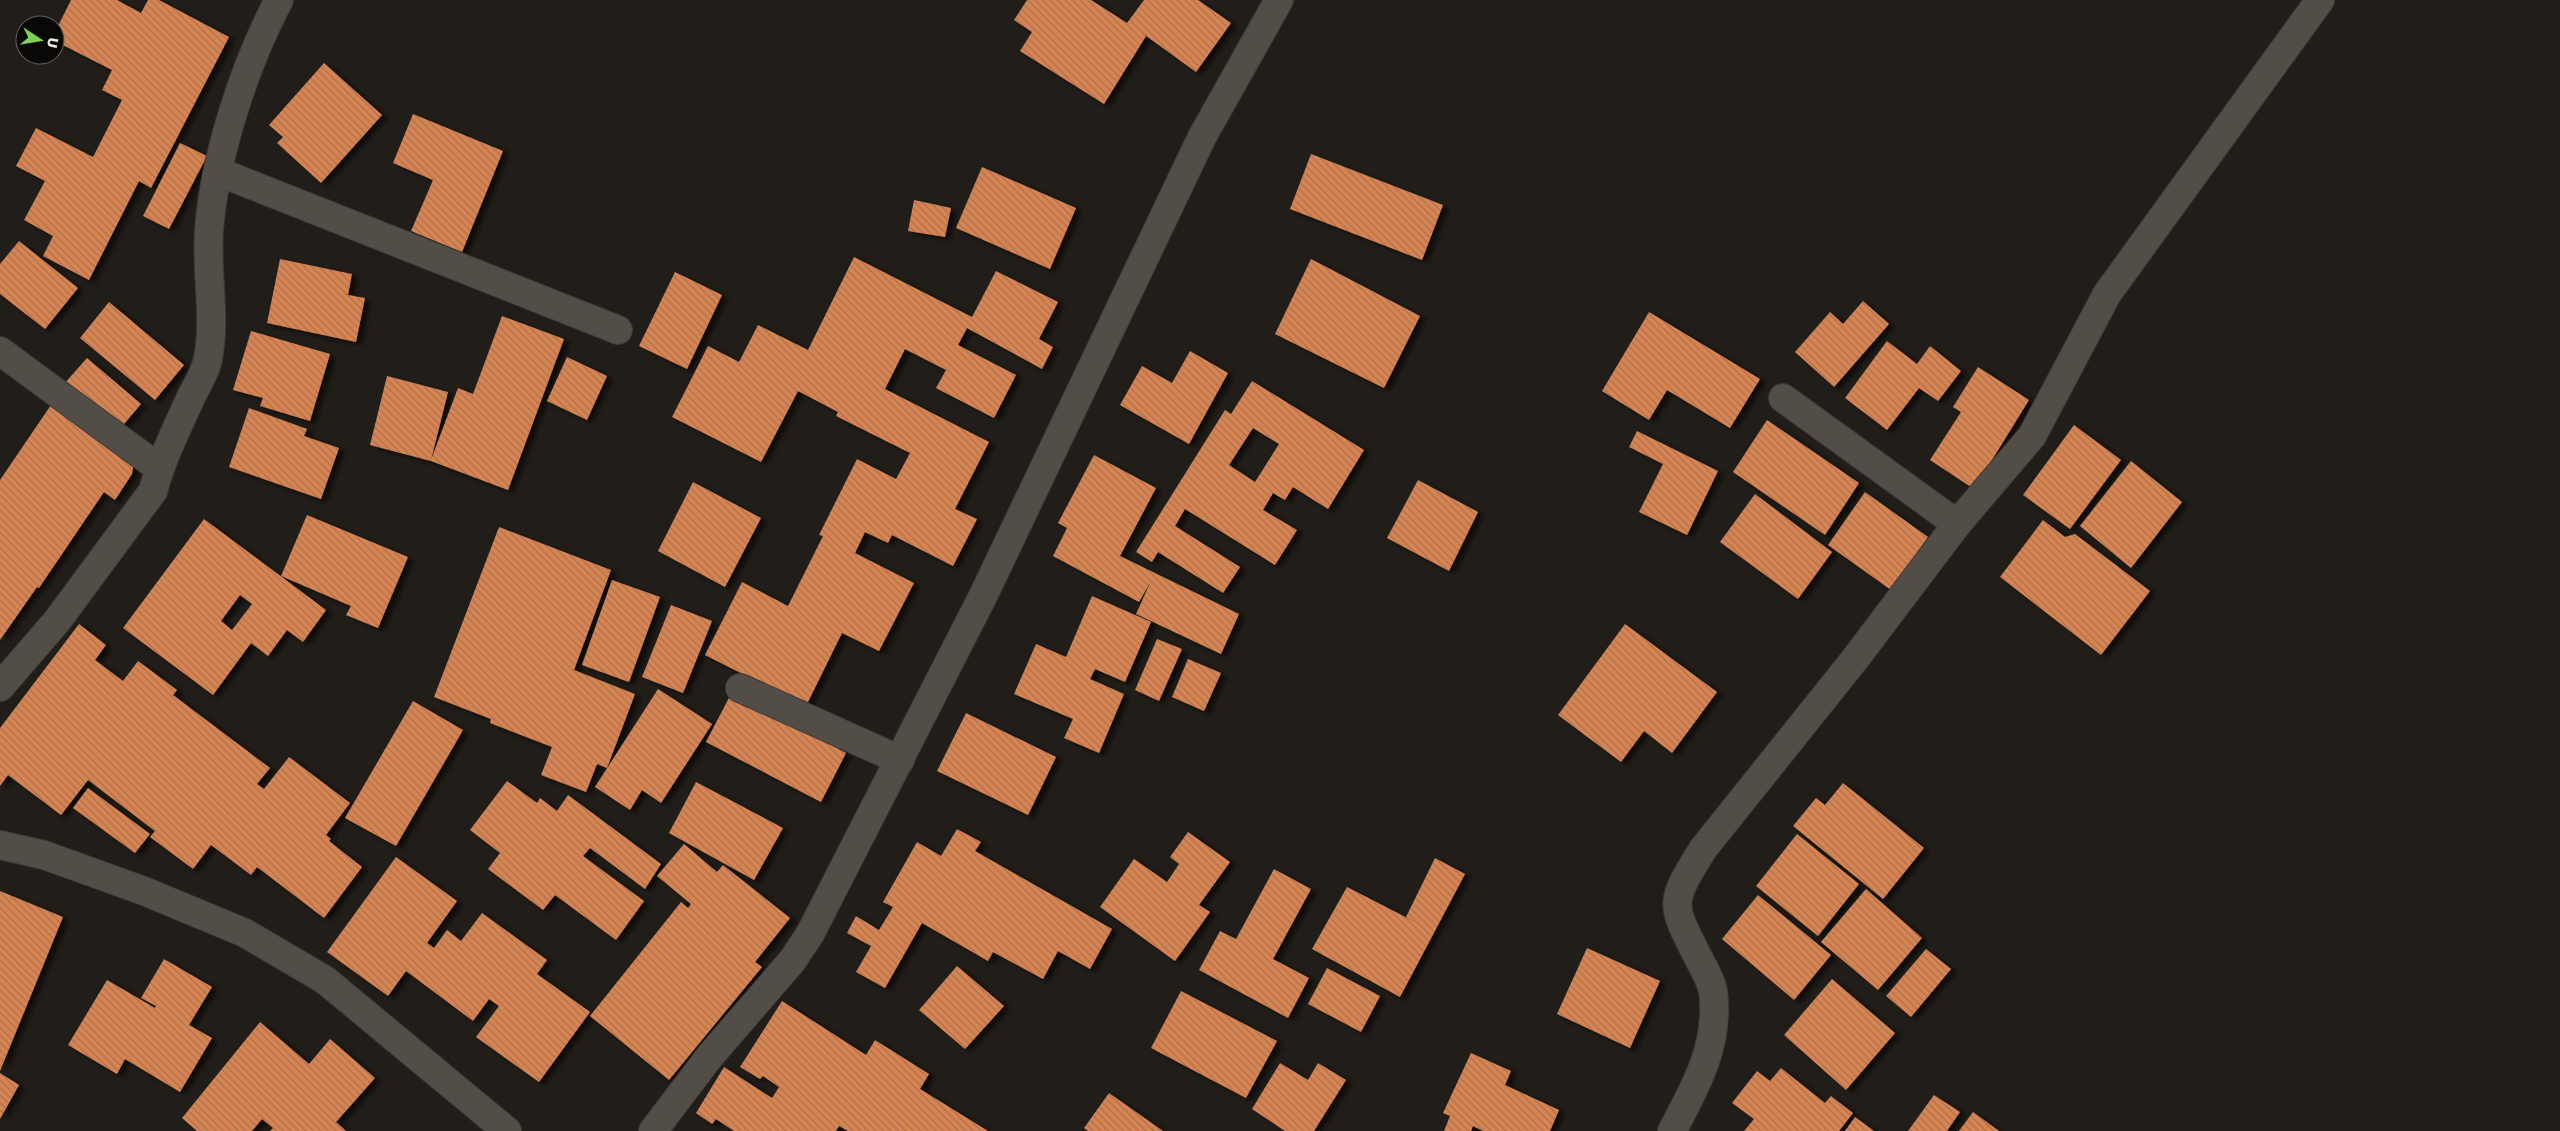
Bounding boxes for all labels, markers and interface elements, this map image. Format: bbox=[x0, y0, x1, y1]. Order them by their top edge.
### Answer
north arrow bbox=[15, 15, 65, 65]
text: U bbox=[44, 36, 63, 50]

